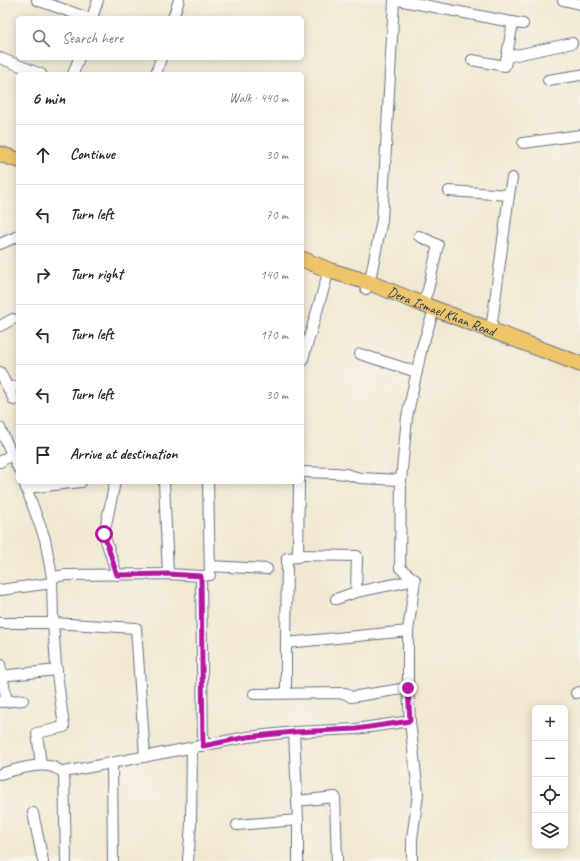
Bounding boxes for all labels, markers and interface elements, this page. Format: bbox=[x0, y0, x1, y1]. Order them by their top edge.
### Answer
search box bbox=[16, 16, 304, 60]
icon: search bbox=[30, 27, 52, 49]
text: Search here bbox=[62, 29, 123, 48]
text: 6 min bbox=[32, 88, 65, 109]
text: Walk · 440 m bbox=[229, 90, 288, 106]
icon: ahead bbox=[32, 144, 54, 166]
text: Continue bbox=[70, 145, 115, 164]
text: 30 m bbox=[266, 147, 288, 163]
icon: left bbox=[32, 204, 54, 226]
text: Turn left bbox=[70, 205, 113, 224]
text: 70 m bbox=[266, 207, 288, 223]
icon: right bbox=[32, 264, 54, 286]
text: Turn right bbox=[70, 265, 123, 284]
text: 140 m bbox=[260, 267, 288, 283]
street label: Dera Ismael Khan Road bbox=[385, 283, 500, 341]
icon: left bbox=[32, 324, 54, 346]
text: Turn left bbox=[70, 325, 113, 344]
text: 170 m bbox=[260, 327, 288, 343]
icon: left bbox=[32, 384, 54, 406]
text: Turn left bbox=[70, 385, 113, 404]
text: 30 m bbox=[266, 387, 288, 403]
icon: arrive bbox=[32, 444, 54, 466]
text: Arrive at destination bbox=[70, 445, 177, 464]
route start bbox=[95, 525, 113, 543]
route end bbox=[399, 679, 417, 697]
map controls bbox=[532, 705, 568, 849]
button: + bbox=[532, 705, 568, 741]
button: − bbox=[532, 741, 568, 777]
button: locate bbox=[532, 777, 568, 813]
button: layers bbox=[532, 813, 568, 849]

